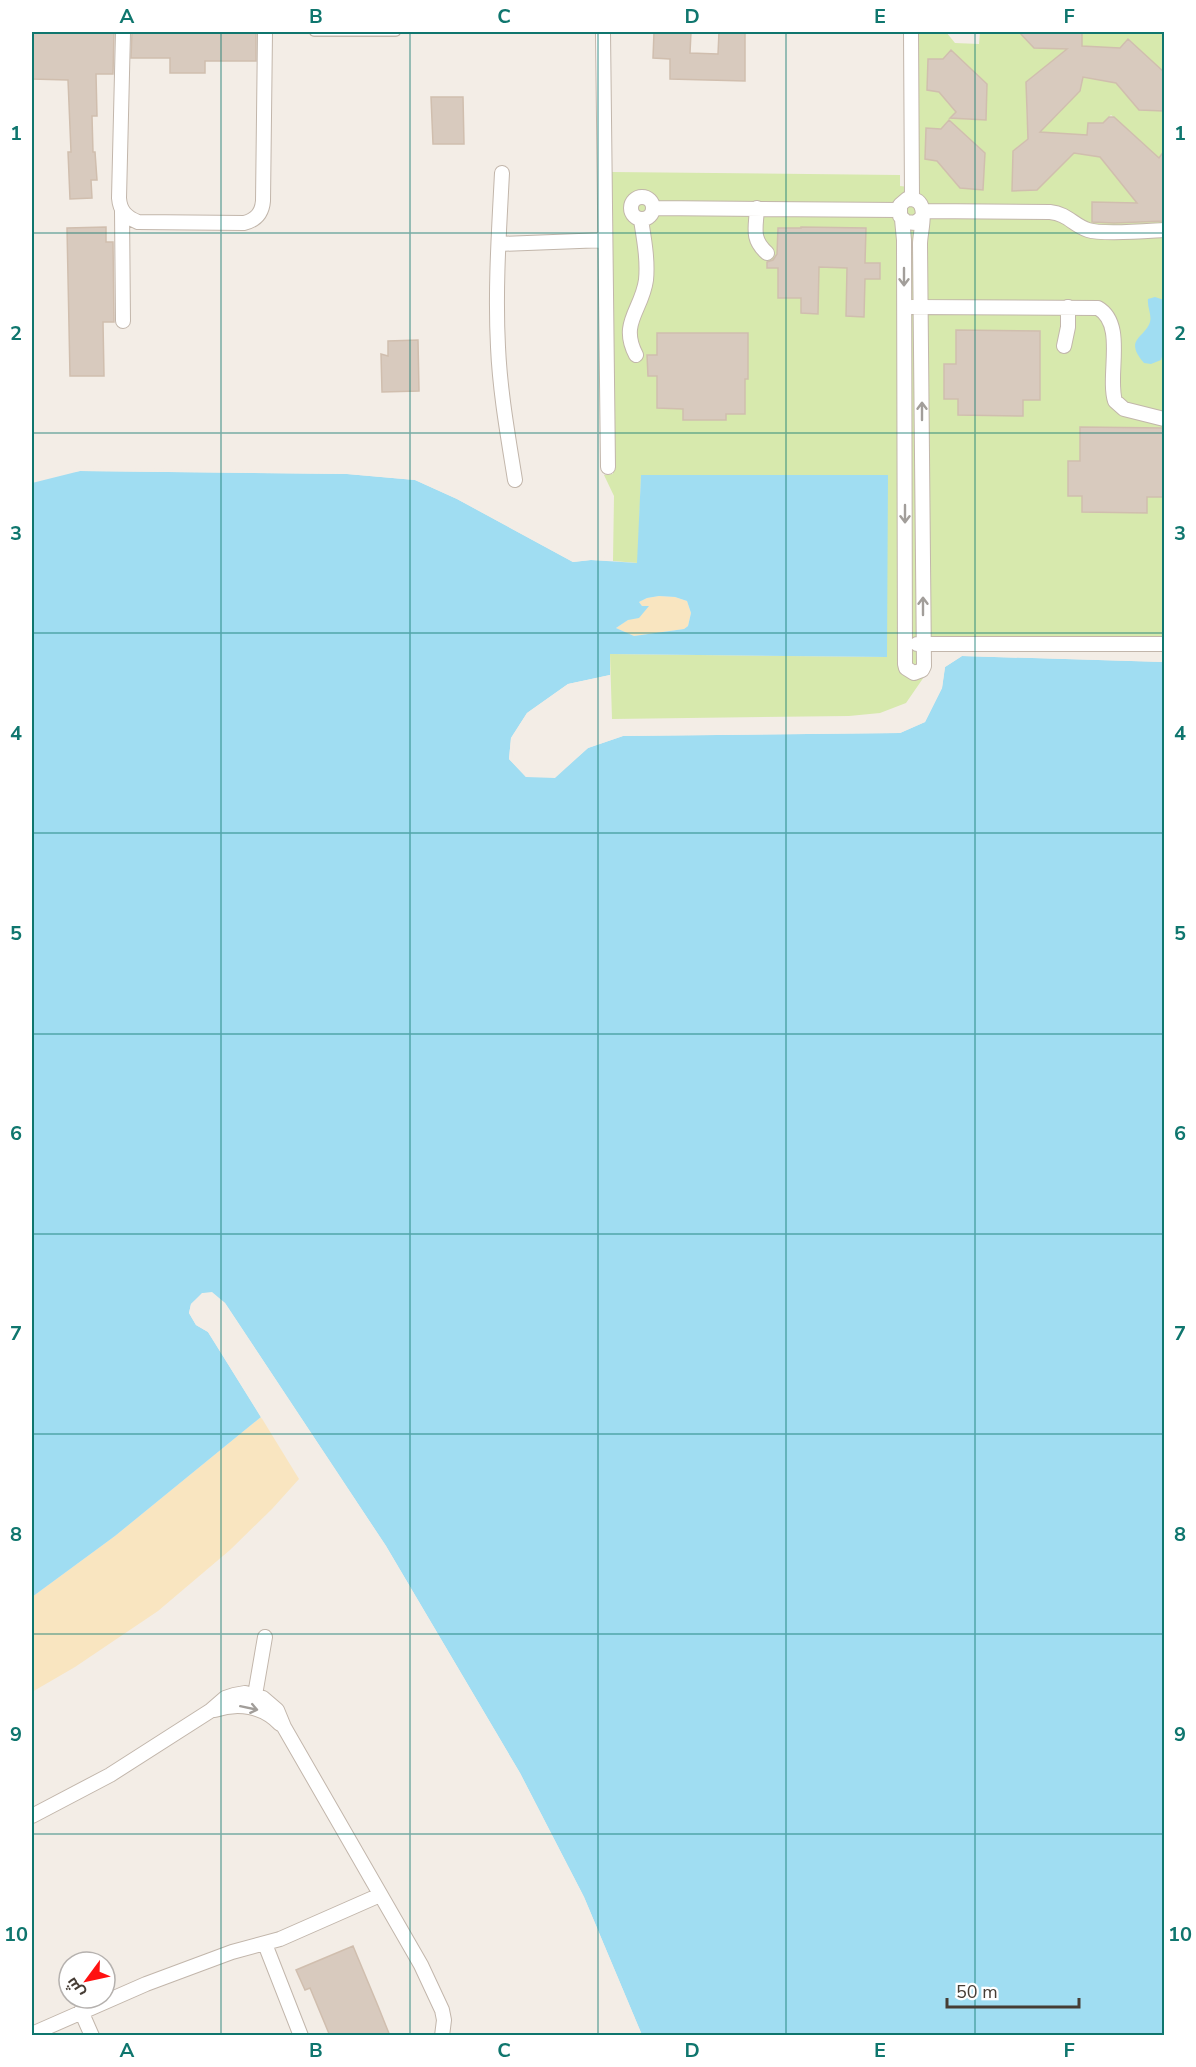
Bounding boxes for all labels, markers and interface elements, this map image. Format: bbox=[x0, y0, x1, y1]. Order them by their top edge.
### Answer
text: A bbox=[120, 3, 135, 30]
text: B bbox=[309, 3, 323, 30]
text: C bbox=[497, 3, 511, 30]
text: D bbox=[684, 3, 700, 30]
text: E bbox=[874, 3, 886, 30]
text: F bbox=[1063, 3, 1075, 30]
text: 1 bbox=[10, 120, 22, 147]
text: 1 bbox=[1174, 120, 1186, 147]
one-way arrow bbox=[898, 267, 910, 287]
text: 2 bbox=[10, 320, 22, 347]
text: 2 bbox=[1174, 320, 1186, 347]
one-way arrow bbox=[916, 401, 927, 421]
one-way arrow bbox=[899, 504, 911, 524]
text: 3 bbox=[10, 520, 22, 547]
text: 3 bbox=[1174, 520, 1186, 547]
one-way arrow bbox=[917, 596, 929, 616]
text: 4 bbox=[10, 720, 22, 747]
text: 4 bbox=[1174, 720, 1186, 747]
text: 5 bbox=[10, 920, 22, 947]
text: 5 bbox=[1174, 920, 1186, 947]
text: 6 bbox=[10, 1120, 22, 1147]
text: 6 bbox=[1174, 1120, 1186, 1147]
text: 7 bbox=[10, 1320, 22, 1347]
text: 7 bbox=[1174, 1320, 1186, 1347]
text: 8 bbox=[10, 1521, 22, 1548]
text: 8 bbox=[1174, 1521, 1186, 1548]
one-way arrow bbox=[240, 1702, 259, 1714]
text: 9 bbox=[10, 1721, 22, 1748]
text: 9 bbox=[1174, 1721, 1186, 1748]
text: 10 bbox=[4, 1921, 28, 1948]
text: 10 bbox=[1168, 1921, 1192, 1948]
north arrow bbox=[57, 1950, 117, 2010]
scale bar bbox=[947, 1971, 1079, 2009]
text: ش bbox=[60, 1973, 90, 2002]
text: 50 m bbox=[956, 1980, 998, 2004]
text: A bbox=[120, 2037, 135, 2064]
text: B bbox=[309, 2037, 323, 2064]
text: C bbox=[497, 2037, 511, 2064]
text: D bbox=[684, 2037, 700, 2064]
text: E bbox=[874, 2037, 886, 2064]
text: F bbox=[1063, 2037, 1075, 2064]

